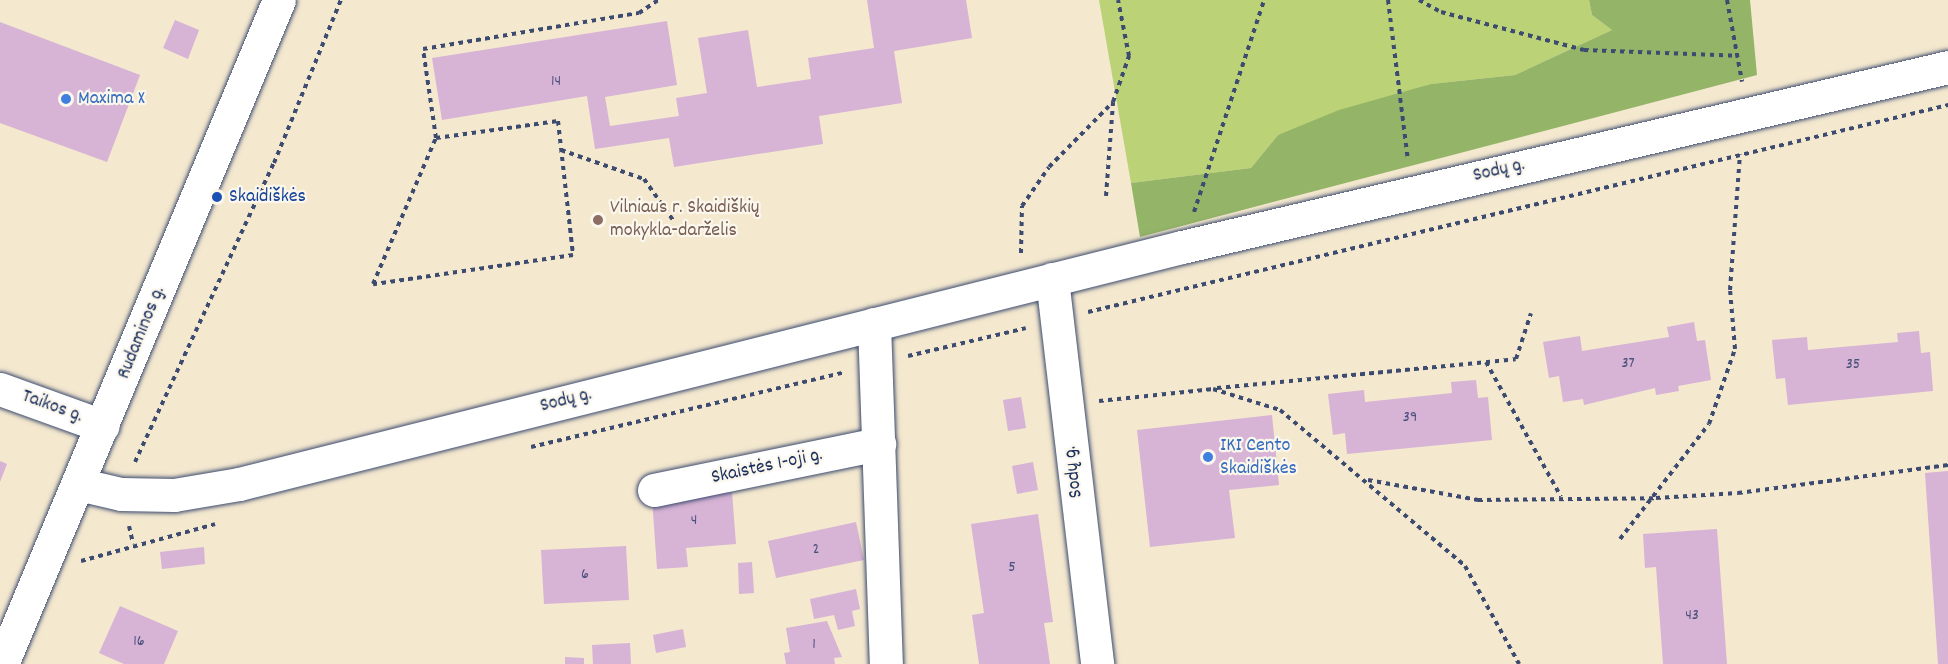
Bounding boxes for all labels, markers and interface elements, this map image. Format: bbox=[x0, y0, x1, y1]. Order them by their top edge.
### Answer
house number: 14 bbox=[551, 72, 561, 92]
place label: Maxima X bbox=[78, 87, 145, 111]
marker: Maxima X bbox=[59, 92, 73, 106]
street label: Sodų g. bbox=[1471, 153, 1527, 189]
place label: Skaidiškės bbox=[229, 185, 306, 209]
marker: Skaidiškės bbox=[210, 190, 224, 204]
place label: Vilniaus r. Skaidiškių mokykla-darželis bbox=[610, 196, 759, 243]
marker: Vilniaus r. Skaidiškių mokykla-darželis bbox=[591, 213, 605, 227]
street label: Rudaminos g. bbox=[113, 283, 171, 383]
house number: 37 bbox=[1621, 354, 1635, 374]
house number: 35 bbox=[1846, 355, 1860, 375]
street label: Sodų g. bbox=[538, 383, 594, 419]
street label: Taikos g. bbox=[18, 385, 86, 429]
house number: 39 bbox=[1403, 408, 1417, 428]
place label: IKI Cento Skaidiškės bbox=[1220, 434, 1297, 481]
street label: Skaistės 1-oji g. bbox=[709, 443, 825, 491]
street label: Sodų g. bbox=[1059, 445, 1089, 499]
marker: IKI Cento Skaidiškės bbox=[1201, 450, 1215, 464]
house number: 4 bbox=[691, 511, 697, 531]
house number: 2 bbox=[813, 540, 819, 560]
house number: 5 bbox=[1008, 558, 1016, 578]
house number: 6 bbox=[581, 565, 589, 585]
house number: 43 bbox=[1685, 606, 1699, 626]
house number: 16 bbox=[133, 632, 145, 652]
house number: 1 bbox=[812, 635, 816, 655]

